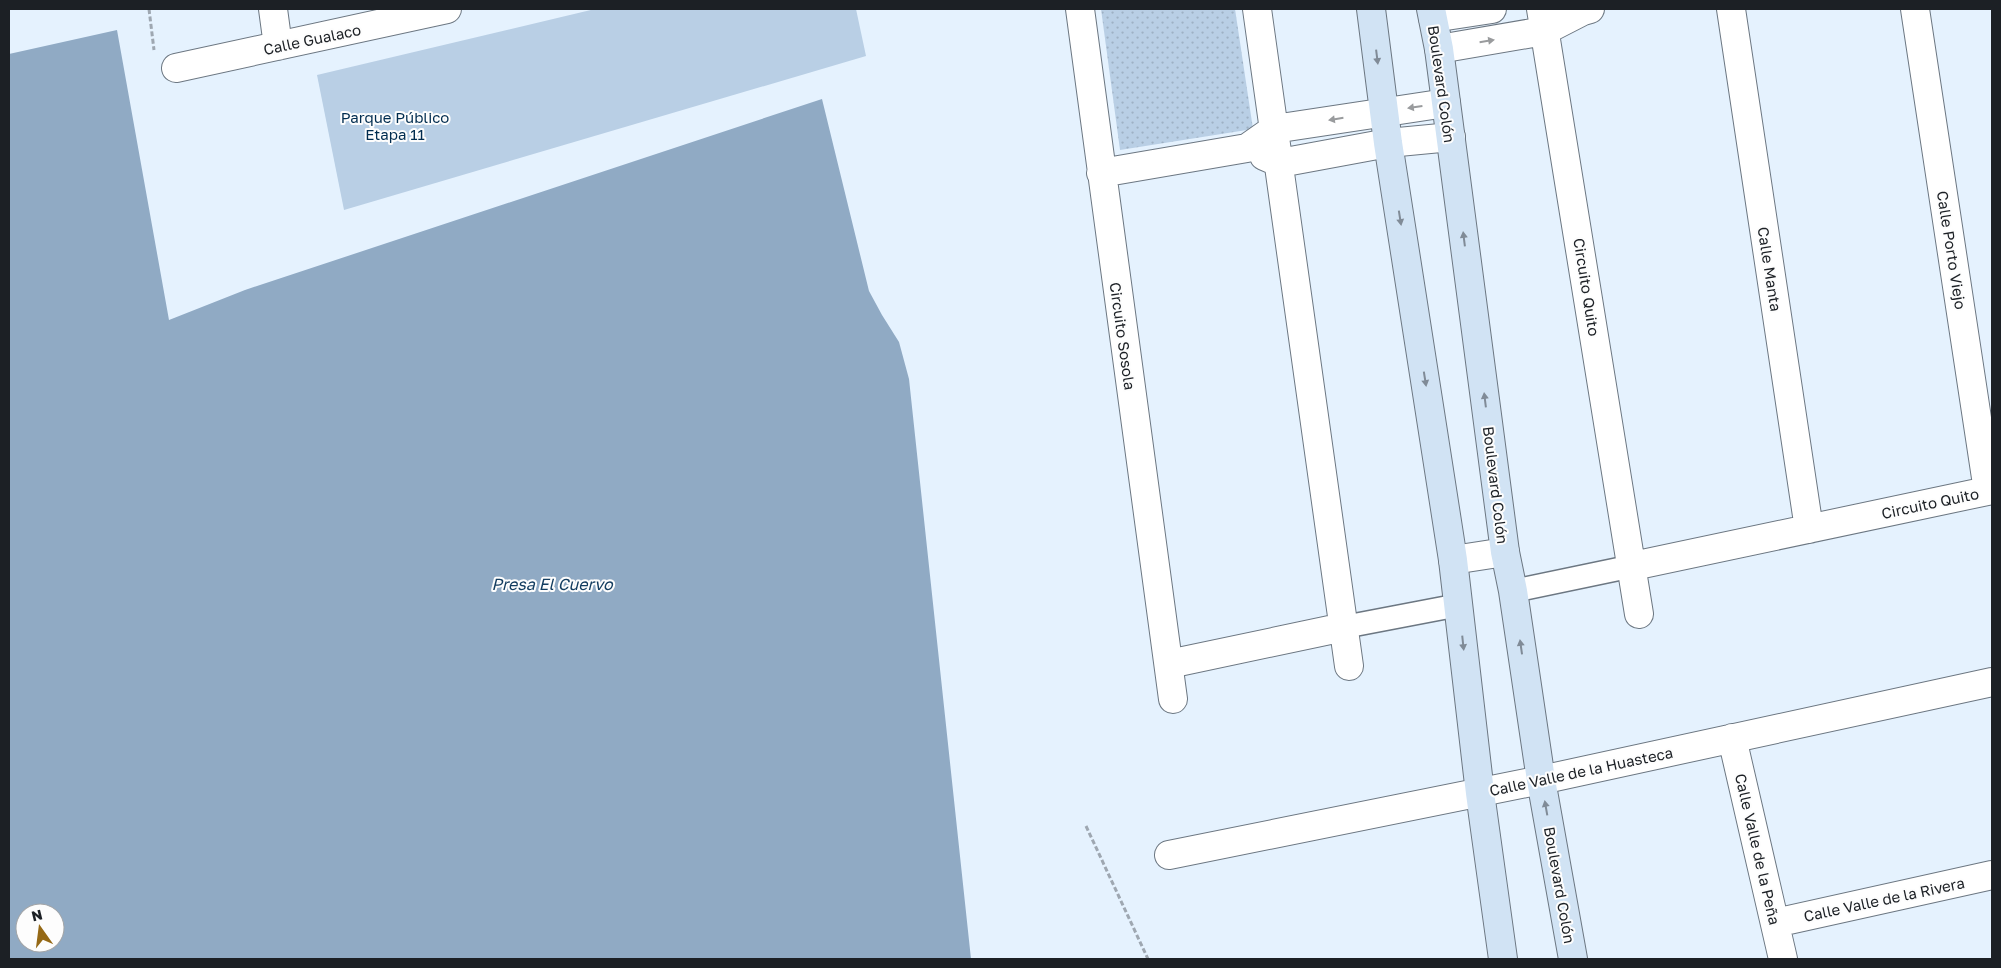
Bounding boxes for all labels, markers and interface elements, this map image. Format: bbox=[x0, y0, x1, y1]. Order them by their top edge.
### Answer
street label: Calle Gualaco bbox=[262, 20, 362, 58]
street label: Boulevard Colón bbox=[1425, 24, 1459, 144]
one-way arrow bbox=[1479, 36, 1495, 44]
one-way arrow bbox=[1373, 49, 1381, 65]
one-way arrow bbox=[1407, 103, 1423, 111]
park label: Parque Público Etapa 11 bbox=[341, 108, 449, 143]
one-way arrow bbox=[1327, 115, 1343, 123]
street label: Calle Porto Viejo bbox=[1934, 189, 1970, 311]
one-way arrow bbox=[1396, 210, 1404, 226]
street label: Calle Manta bbox=[1754, 225, 1786, 313]
one-way arrow bbox=[1460, 231, 1468, 247]
street label: Circuito Quito bbox=[1570, 237, 1604, 337]
street label: Circuito Sosola bbox=[1107, 281, 1139, 391]
one-way arrow bbox=[1421, 371, 1429, 387]
one-way arrow bbox=[1481, 392, 1489, 408]
street label: Boulevard Colón bbox=[1480, 425, 1512, 545]
street label: Circuito Quito bbox=[1880, 484, 1980, 522]
water label: Presa El Cuervo bbox=[491, 574, 614, 594]
one-way arrow bbox=[1459, 636, 1467, 652]
one-way arrow bbox=[1517, 639, 1525, 655]
street label: Calle Valle de la Huasteca bbox=[1488, 743, 1674, 799]
street label: Calle Valle de la Peña bbox=[1732, 772, 1784, 926]
one-way arrow bbox=[1541, 800, 1549, 816]
street label: Boulevard Colón bbox=[1541, 825, 1579, 945]
street label: Calle Valle de la Rivera bbox=[1802, 873, 1966, 925]
north arrow bbox=[15, 903, 65, 953]
text: N bbox=[30, 905, 44, 924]

